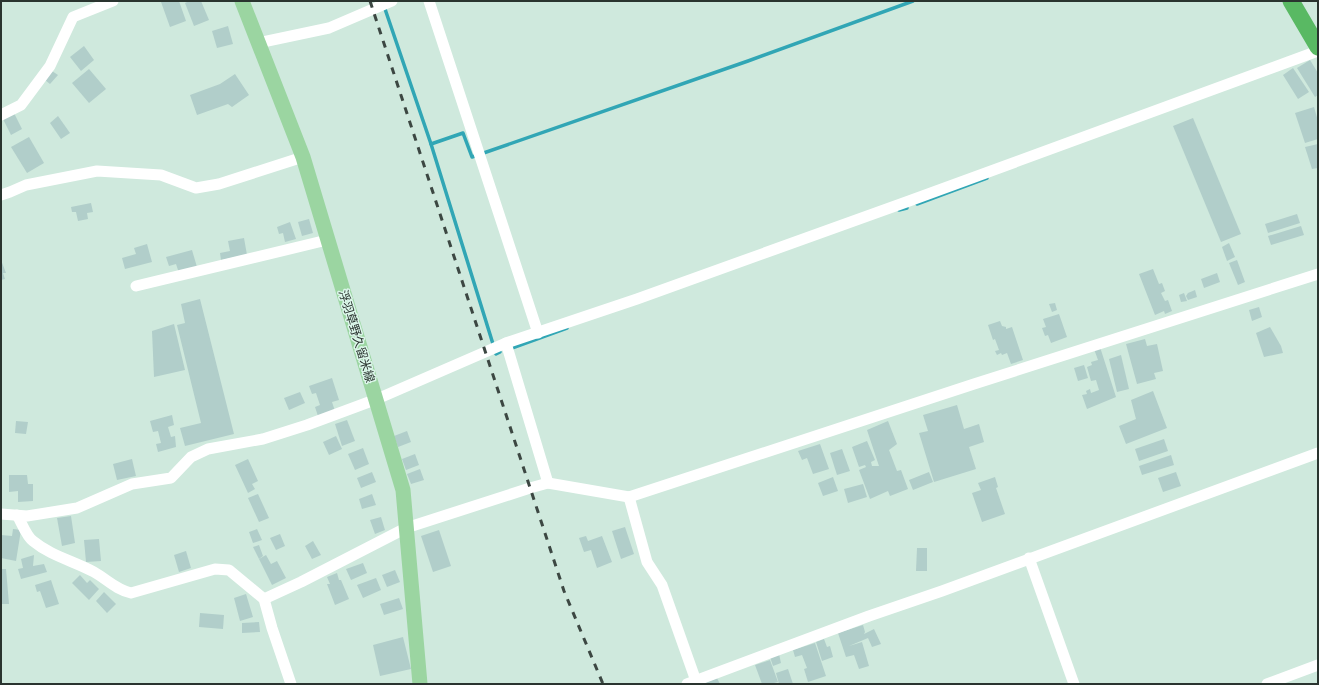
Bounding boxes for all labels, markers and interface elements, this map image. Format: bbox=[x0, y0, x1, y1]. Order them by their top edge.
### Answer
street label: 浮羽草野久留米線 bbox=[336, 288, 378, 384]

